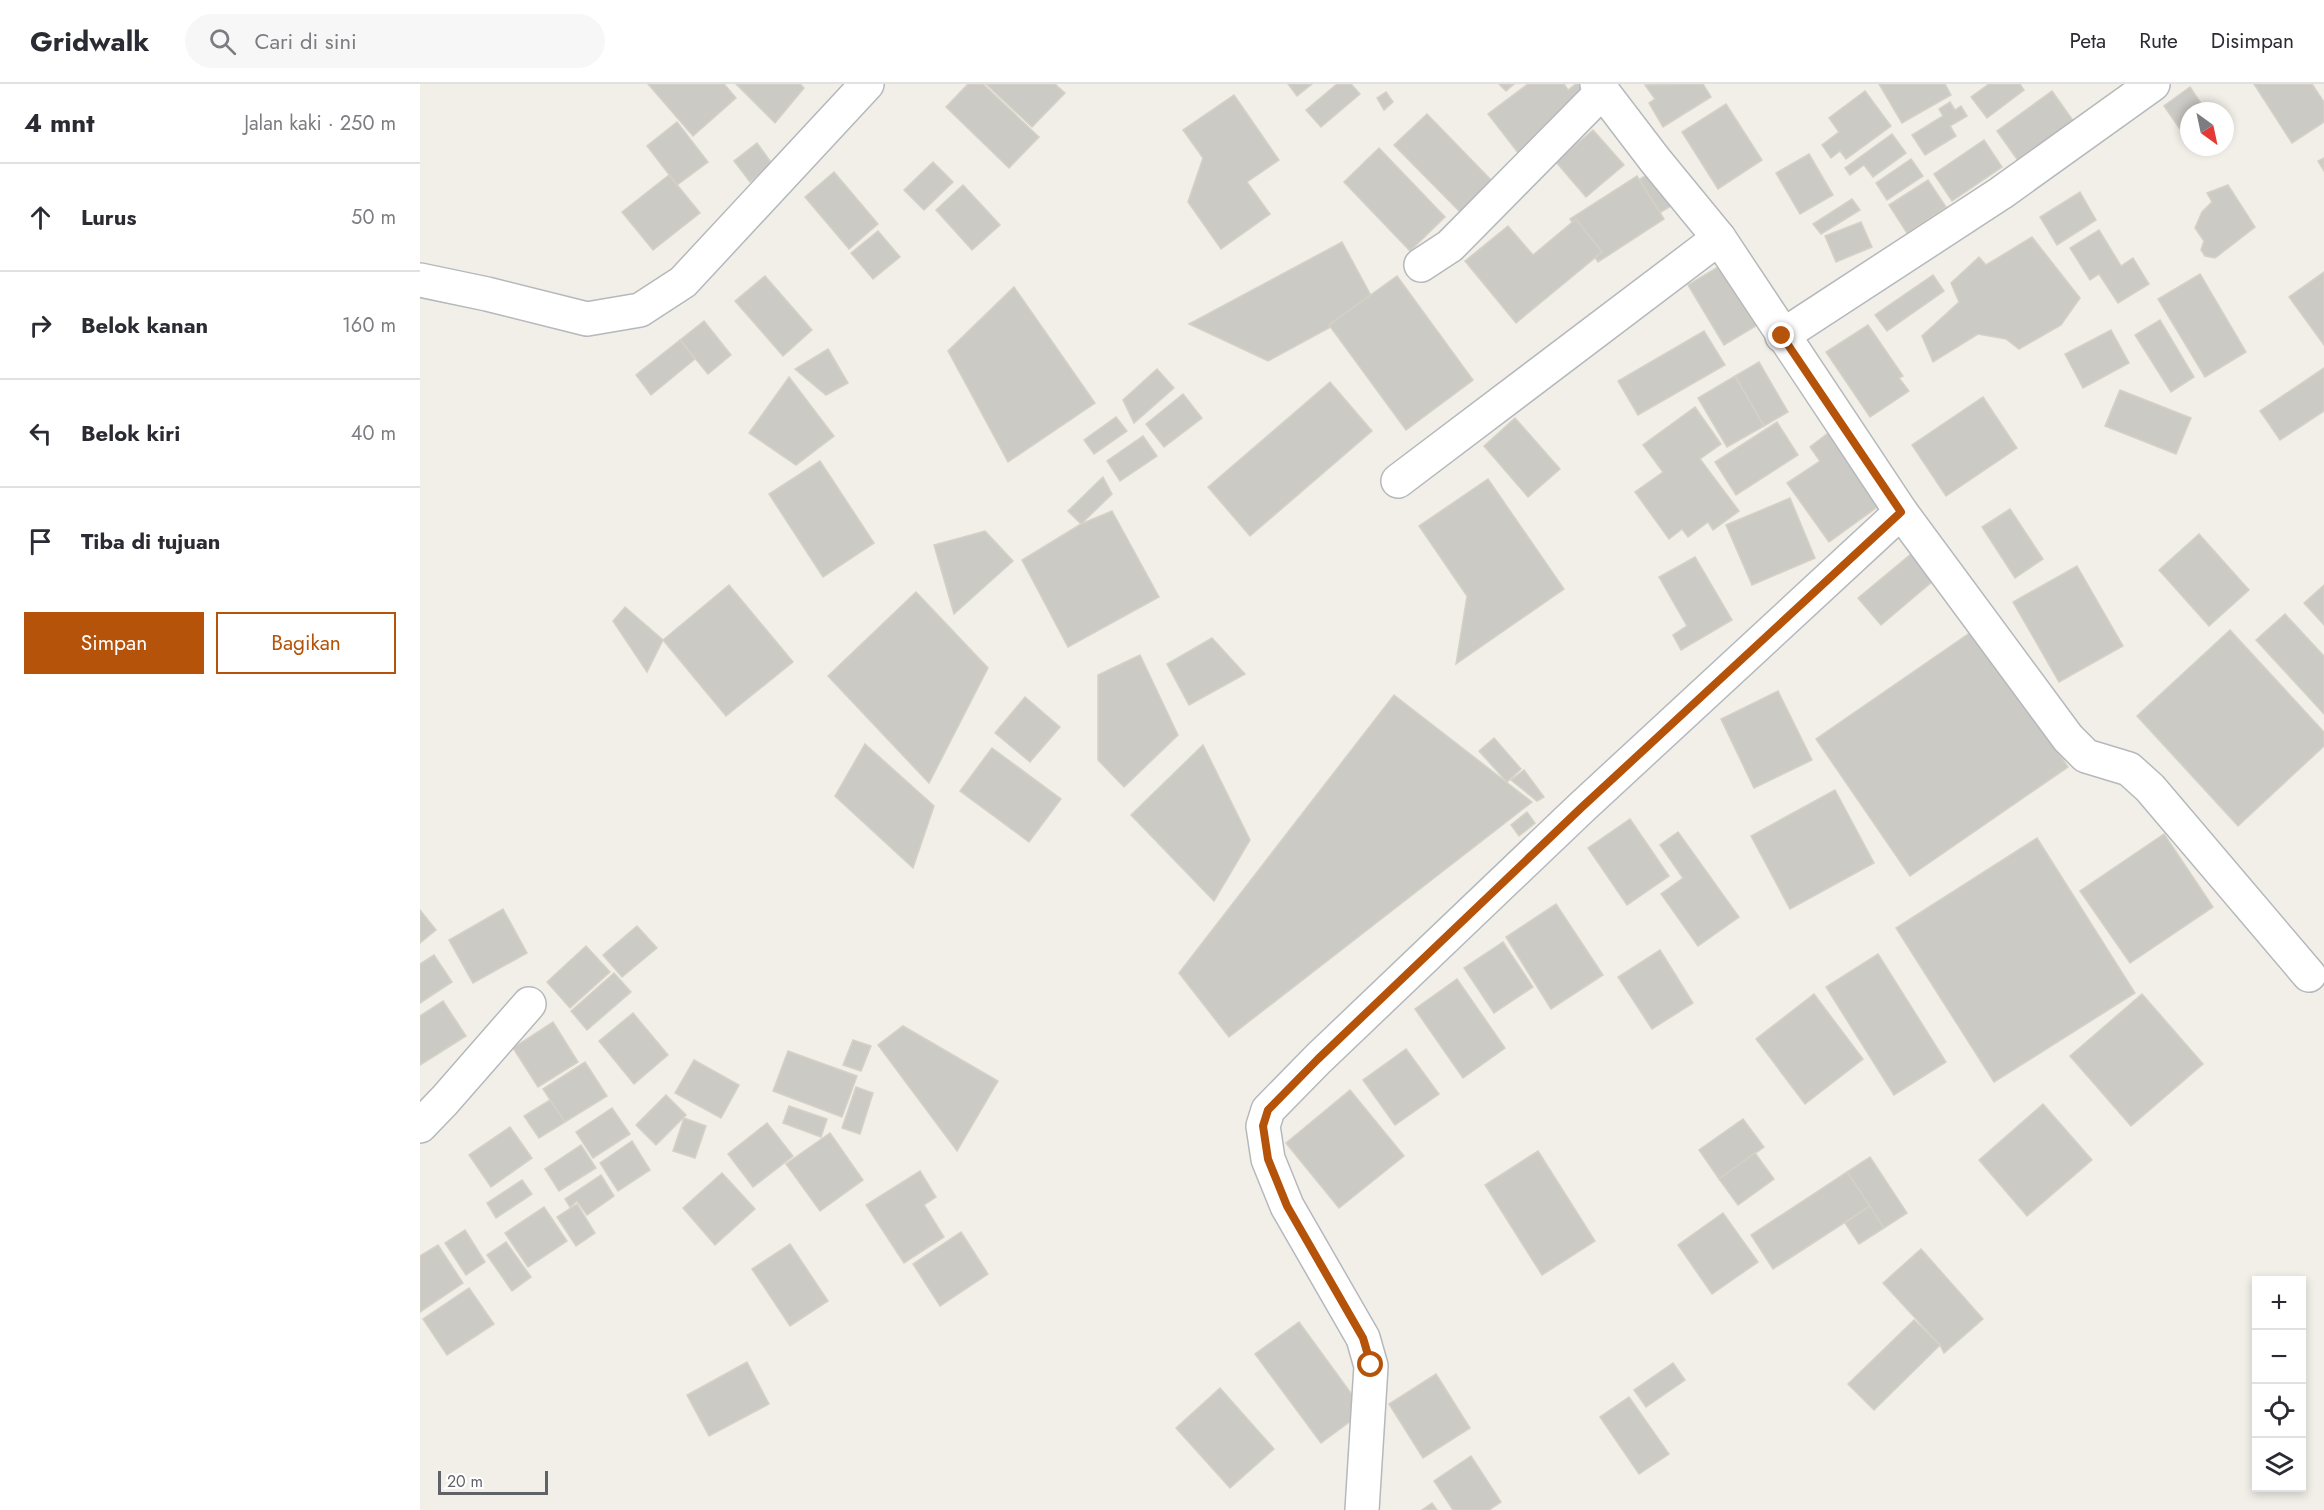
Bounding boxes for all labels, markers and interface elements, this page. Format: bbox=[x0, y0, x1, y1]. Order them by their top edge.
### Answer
search box bbox=[185, 14, 605, 68]
text: Gridwalk bbox=[30, 21, 149, 62]
icon: search bbox=[206, 25, 239, 58]
text: Cari di sini bbox=[254, 25, 357, 57]
text: Peta bbox=[2069, 26, 2106, 56]
text: Rute bbox=[2139, 26, 2178, 56]
text: Disimpan bbox=[2211, 26, 2294, 56]
north arrow bbox=[2180, 102, 2234, 156]
text: 4 mnt bbox=[24, 104, 95, 142]
text: Jalan kaki · 250 m bbox=[244, 109, 396, 138]
icon: ahead bbox=[24, 201, 57, 234]
text: Lurus bbox=[81, 201, 137, 233]
text: 50 m bbox=[351, 203, 396, 232]
icon: right bbox=[24, 309, 57, 342]
text: Belok kanan bbox=[81, 309, 208, 341]
text: 160 m bbox=[342, 311, 396, 340]
route end bbox=[1768, 322, 1794, 348]
icon: left bbox=[24, 417, 57, 450]
text: Belok kiri bbox=[81, 417, 180, 449]
text: 40 m bbox=[351, 419, 396, 448]
icon: arrive bbox=[24, 525, 57, 558]
text: Tiba di tujuan bbox=[81, 525, 220, 557]
button: Simpan bbox=[24, 612, 204, 674]
button: Bagikan bbox=[216, 612, 396, 674]
map controls bbox=[2252, 1276, 2306, 1492]
button: + bbox=[2252, 1276, 2306, 1330]
button: − bbox=[2252, 1330, 2306, 1384]
route start bbox=[1357, 1351, 1383, 1377]
button: locate bbox=[2252, 1384, 2306, 1438]
button: layers bbox=[2252, 1438, 2306, 1492]
scale bar bbox=[438, 1468, 548, 1496]
text: 20 m bbox=[447, 1470, 483, 1493]

